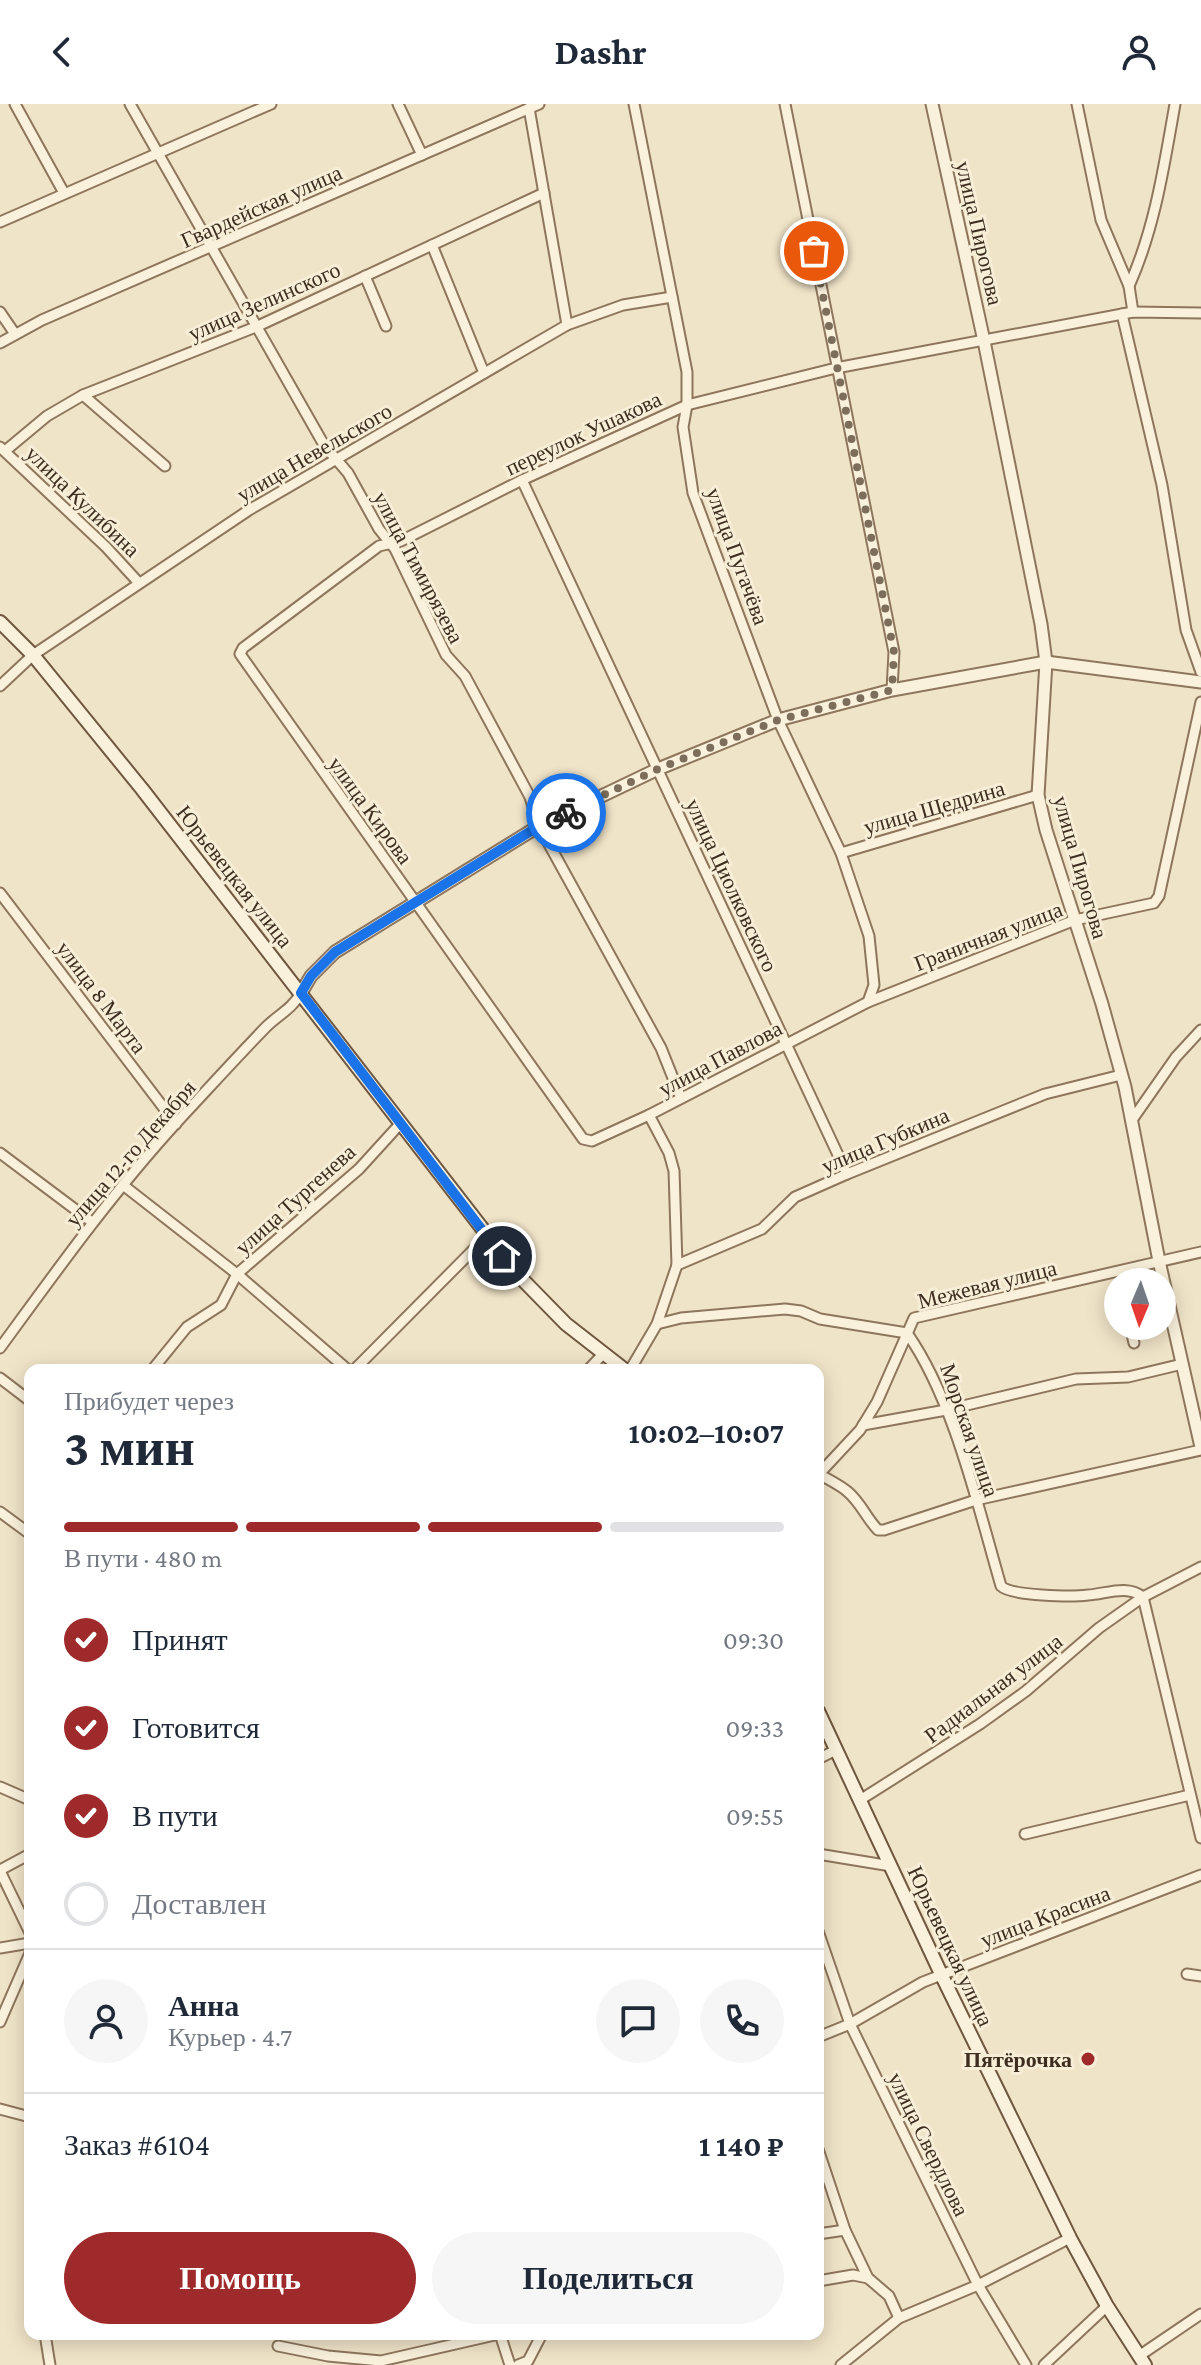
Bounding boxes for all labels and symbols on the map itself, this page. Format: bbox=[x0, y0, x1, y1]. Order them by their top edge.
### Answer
street label: улица Пирогова bbox=[951, 158, 1008, 308]
street label: Гвардейская улица bbox=[177, 160, 346, 253]
pin bbox=[780, 217, 848, 285]
street label: улица Зелинского bbox=[184, 257, 344, 346]
street label: переулок Ушакова bbox=[501, 386, 665, 481]
street label: улица Невельского bbox=[232, 398, 396, 507]
street label: улица Кулибина bbox=[20, 441, 145, 562]
street label: улица Пугачёва bbox=[701, 484, 774, 628]
street label: улица Тимирязева bbox=[368, 487, 469, 648]
street label: улица Кирова bbox=[323, 752, 418, 869]
courier bbox=[526, 773, 606, 853]
street label: улица Щедрина bbox=[861, 775, 1008, 840]
street label: улица Пирогова bbox=[1048, 793, 1113, 942]
street label: улица Циолковского bbox=[680, 795, 783, 976]
street label: Юрьевецкая улица bbox=[171, 800, 298, 953]
street label: Граничная улица bbox=[910, 897, 1066, 976]
street label: улица 8 Марта bbox=[51, 936, 152, 1059]
street label: улица Павлова bbox=[654, 1015, 786, 1101]
street label: улица 12-го Декабря bbox=[60, 1075, 201, 1231]
street label: улица Губкина bbox=[818, 1102, 953, 1179]
street label: улица Тургенева bbox=[230, 1139, 361, 1260]
pin bbox=[468, 1222, 536, 1290]
street label: Межевая улица bbox=[915, 1255, 1059, 1314]
north arrow bbox=[1104, 1268, 1176, 1340]
street label: Морская улица bbox=[935, 1360, 1004, 1500]
street label: Радиальная улица bbox=[919, 1628, 1067, 1748]
street label: Юрьевецкая улица bbox=[902, 1862, 999, 2031]
street label: улица Красина bbox=[977, 1880, 1114, 1953]
place label: Пятёрочка bbox=[964, 2047, 1072, 2072]
marker: Пятёрочка bbox=[1079, 2050, 1097, 2068]
street label: улица Свердлова bbox=[883, 2068, 974, 2220]

